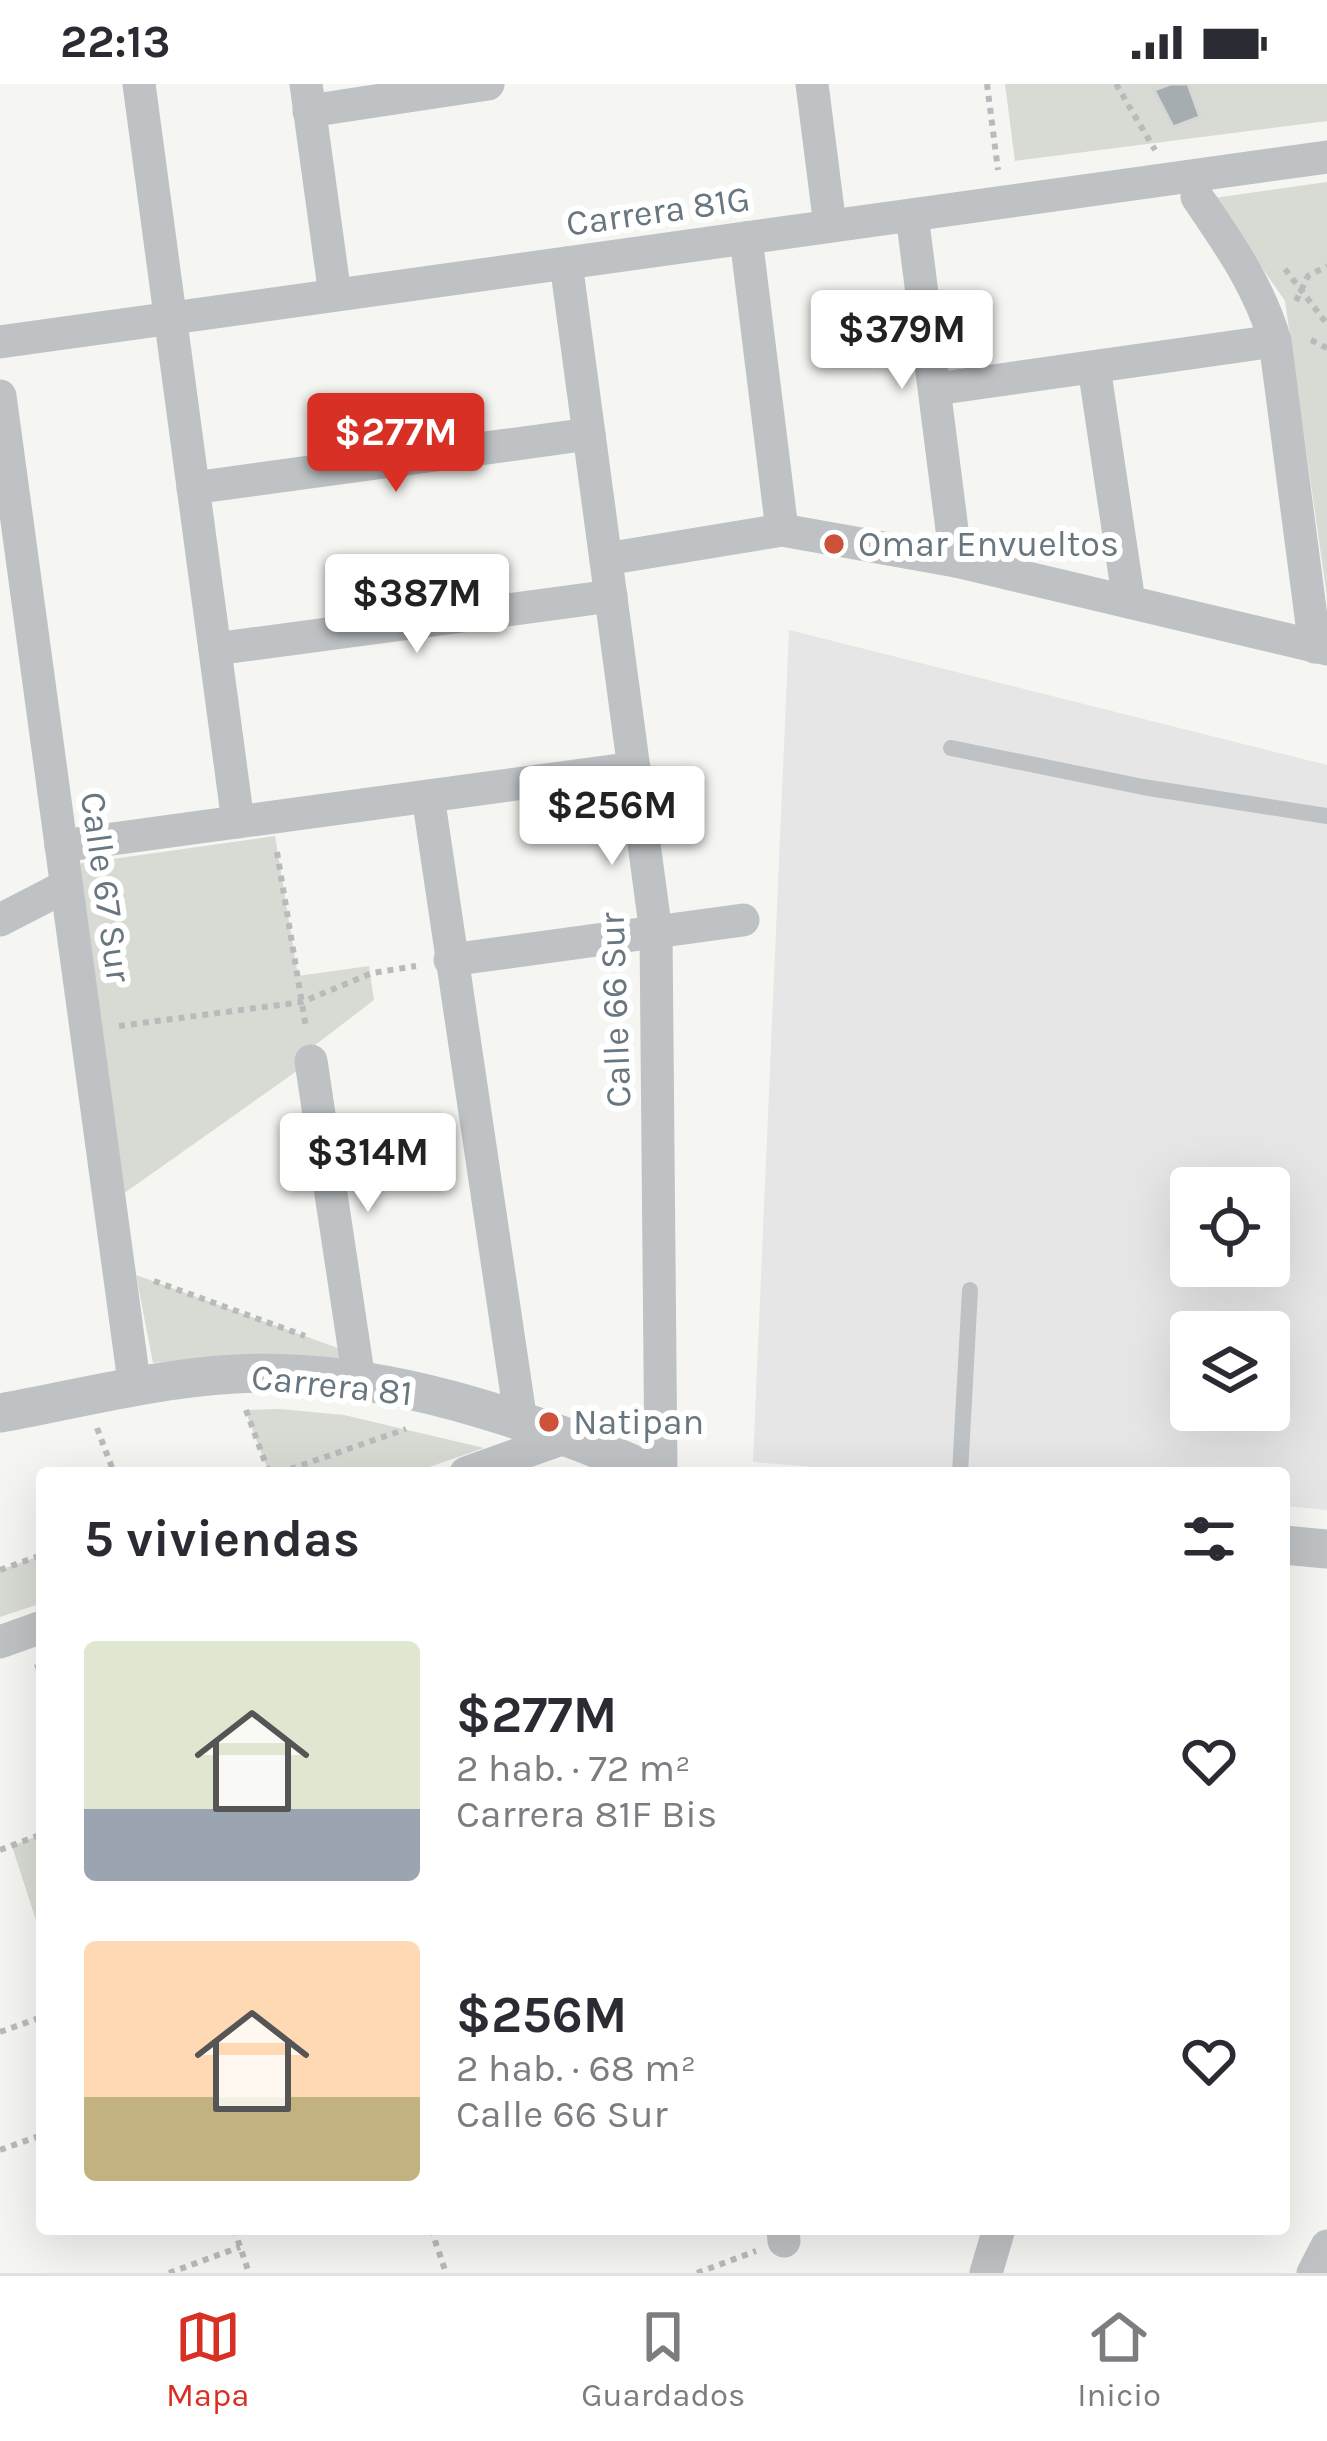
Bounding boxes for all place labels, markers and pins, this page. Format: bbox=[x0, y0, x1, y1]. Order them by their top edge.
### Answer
pin: $379M bbox=[818, 290, 986, 392]
pin: $277M bbox=[312, 393, 480, 495]
place label: Omar Envueltos bbox=[858, 523, 1119, 565]
marker: Omar Envueltos bbox=[821, 531, 847, 557]
pin: $387M bbox=[333, 554, 501, 656]
pin: $256M bbox=[528, 766, 696, 868]
pin: $314M bbox=[284, 1113, 452, 1215]
place label: Natipan bbox=[573, 1401, 704, 1443]
marker: Natipan bbox=[536, 1409, 562, 1435]

